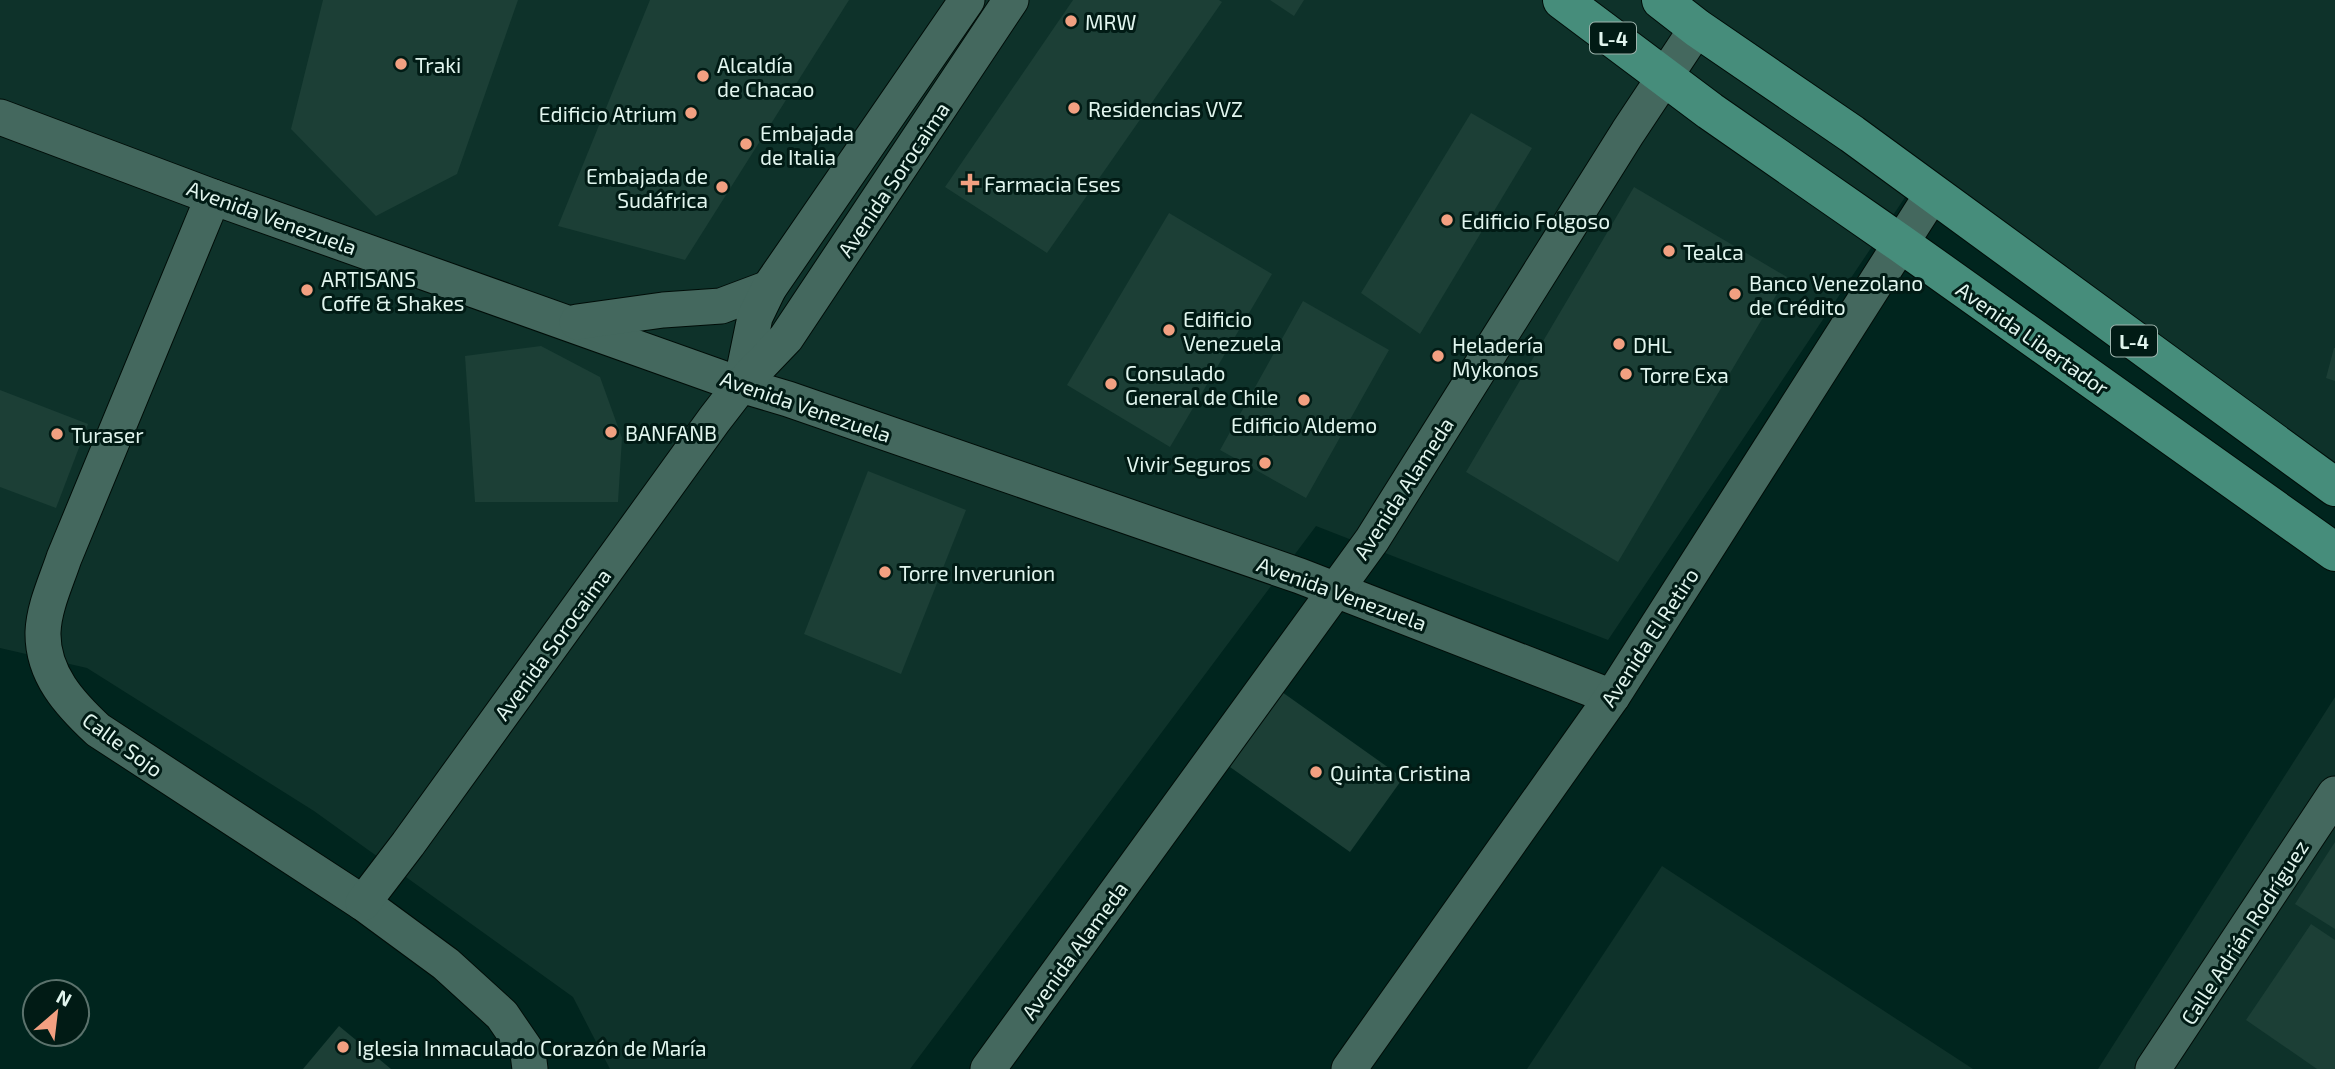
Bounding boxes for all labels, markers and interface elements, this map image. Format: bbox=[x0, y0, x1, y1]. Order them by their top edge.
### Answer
place label: MRW bbox=[1085, 9, 1136, 34]
marker: MRW bbox=[1063, 13, 1079, 29]
road number: L-4 bbox=[1590, 22, 1636, 54]
place label: Traki bbox=[415, 52, 461, 77]
place label: Alcaldía de Chacao bbox=[717, 52, 814, 101]
marker: Traki bbox=[393, 56, 409, 72]
marker: Alcaldía de Chacao bbox=[695, 68, 711, 84]
place label: Residencias VVZ bbox=[1088, 96, 1243, 121]
street label: Avenida Sorocaima bbox=[832, 97, 954, 261]
marker: Residencias VVZ bbox=[1066, 100, 1082, 116]
place label: Edificio Atrium bbox=[539, 101, 677, 126]
marker: Edificio Atrium bbox=[683, 105, 699, 121]
place label: Embajada de Italia bbox=[760, 120, 854, 169]
marker: Embajada de Italia bbox=[738, 136, 754, 152]
place label: Embajada de Sudáfrica bbox=[586, 163, 708, 212]
place label: Farmacia Eses bbox=[984, 171, 1121, 196]
street label: Avenida Venezuela bbox=[184, 175, 360, 259]
marker: Farmacia Eses bbox=[962, 175, 978, 191]
marker: Embajada de Sudáfrica bbox=[714, 179, 730, 195]
place label: Edificio Folgoso bbox=[1461, 208, 1610, 233]
marker: Edificio Folgoso bbox=[1439, 212, 1455, 228]
place label: Tealca bbox=[1683, 239, 1744, 264]
marker: Tealca bbox=[1661, 243, 1677, 259]
place label: ARTISANS Coffe & Shakes bbox=[321, 266, 464, 315]
place label: Banco Venezolano de Crédito bbox=[1749, 270, 1923, 319]
street label: Avenida Libertador bbox=[1952, 276, 2114, 400]
marker: ARTISANS Coffe & Shakes bbox=[299, 282, 315, 298]
marker: Banco Venezolano de Crédito bbox=[1727, 286, 1743, 302]
place label: Edificio Venezuela bbox=[1183, 306, 1281, 355]
marker: Edificio Venezuela bbox=[1161, 322, 1177, 338]
road number: L-4 bbox=[2111, 326, 2157, 356]
place label: Heladería Mykonos bbox=[1452, 332, 1544, 381]
place label: DHL bbox=[1633, 332, 1672, 357]
marker: DHL bbox=[1611, 336, 1627, 352]
marker: Heladería Mykonos bbox=[1430, 348, 1446, 364]
place label: Consulado General de Chile bbox=[1125, 360, 1278, 409]
place label: Torre Exa bbox=[1640, 362, 1729, 387]
street label: Avenida Venezuela bbox=[718, 365, 894, 447]
marker: Torre Exa bbox=[1618, 366, 1634, 382]
marker: Consulado General de Chile bbox=[1103, 376, 1119, 392]
marker: Edificio Aldemo bbox=[1296, 392, 1312, 408]
place label: Edificio Aldemo bbox=[1231, 412, 1377, 437]
street label: Avenida Alameda bbox=[1348, 412, 1458, 564]
place label: BANFANB bbox=[625, 420, 717, 445]
place label: Turaser bbox=[71, 422, 144, 447]
marker: BANFANB bbox=[603, 424, 619, 440]
marker: Turaser bbox=[49, 426, 65, 442]
place label: Vivir Seguros bbox=[1127, 451, 1251, 476]
marker: Vivir Seguros bbox=[1257, 455, 1273, 471]
street label: Avenida Venezuela bbox=[1254, 551, 1430, 635]
place label: Torre Inverunion bbox=[899, 560, 1055, 585]
street label: Avenida Sorocaima bbox=[489, 563, 615, 725]
street label: Avenida El Retiro bbox=[1595, 563, 1703, 711]
marker: Torre Inverunion bbox=[877, 564, 893, 580]
street label: Calle Sojo bbox=[78, 707, 168, 782]
place label: Quinta Cristina bbox=[1330, 760, 1471, 786]
marker: Quinta Cristina bbox=[1308, 764, 1324, 780]
street label: Calle Adrián Rodríguez bbox=[2175, 835, 2313, 1029]
street label: Avenida Alameda bbox=[1016, 876, 1132, 1024]
north arrow bbox=[21, 978, 91, 1048]
text: N bbox=[53, 984, 76, 1011]
place label: Iglesia Inmaculado Corazón de María bbox=[357, 1035, 707, 1060]
marker: Iglesia Inmaculado Corazón de María bbox=[335, 1039, 351, 1055]

